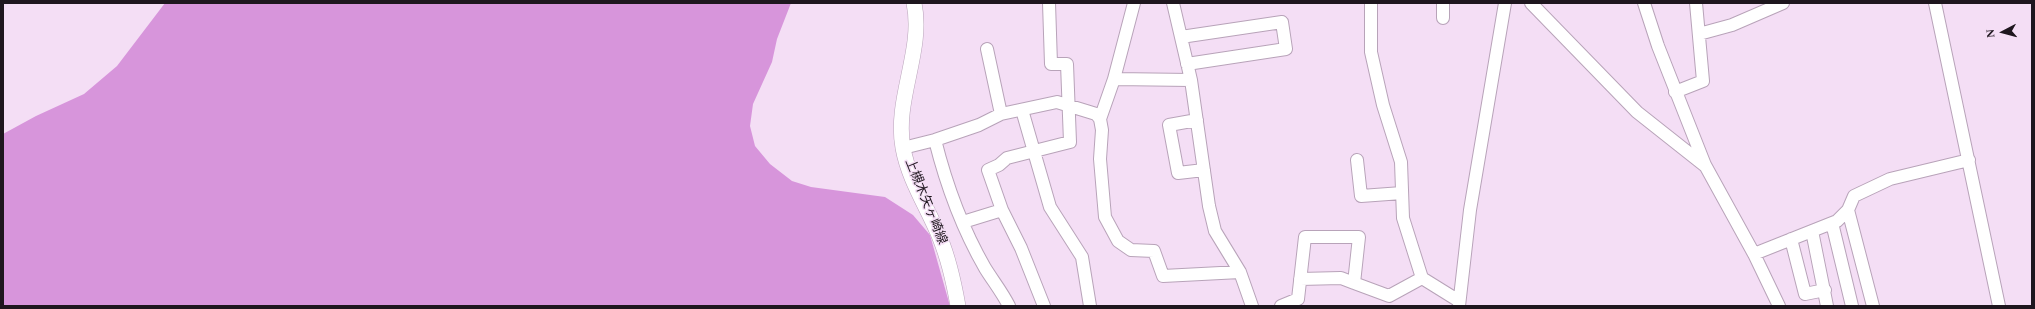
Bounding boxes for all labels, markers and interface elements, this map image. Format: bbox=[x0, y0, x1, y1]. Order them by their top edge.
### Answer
north arrow bbox=[1983, 12, 2023, 52]
text: N bbox=[1982, 28, 1999, 39]
street label: 上槻木矢ヶ崎線 bbox=[901, 157, 949, 247]

